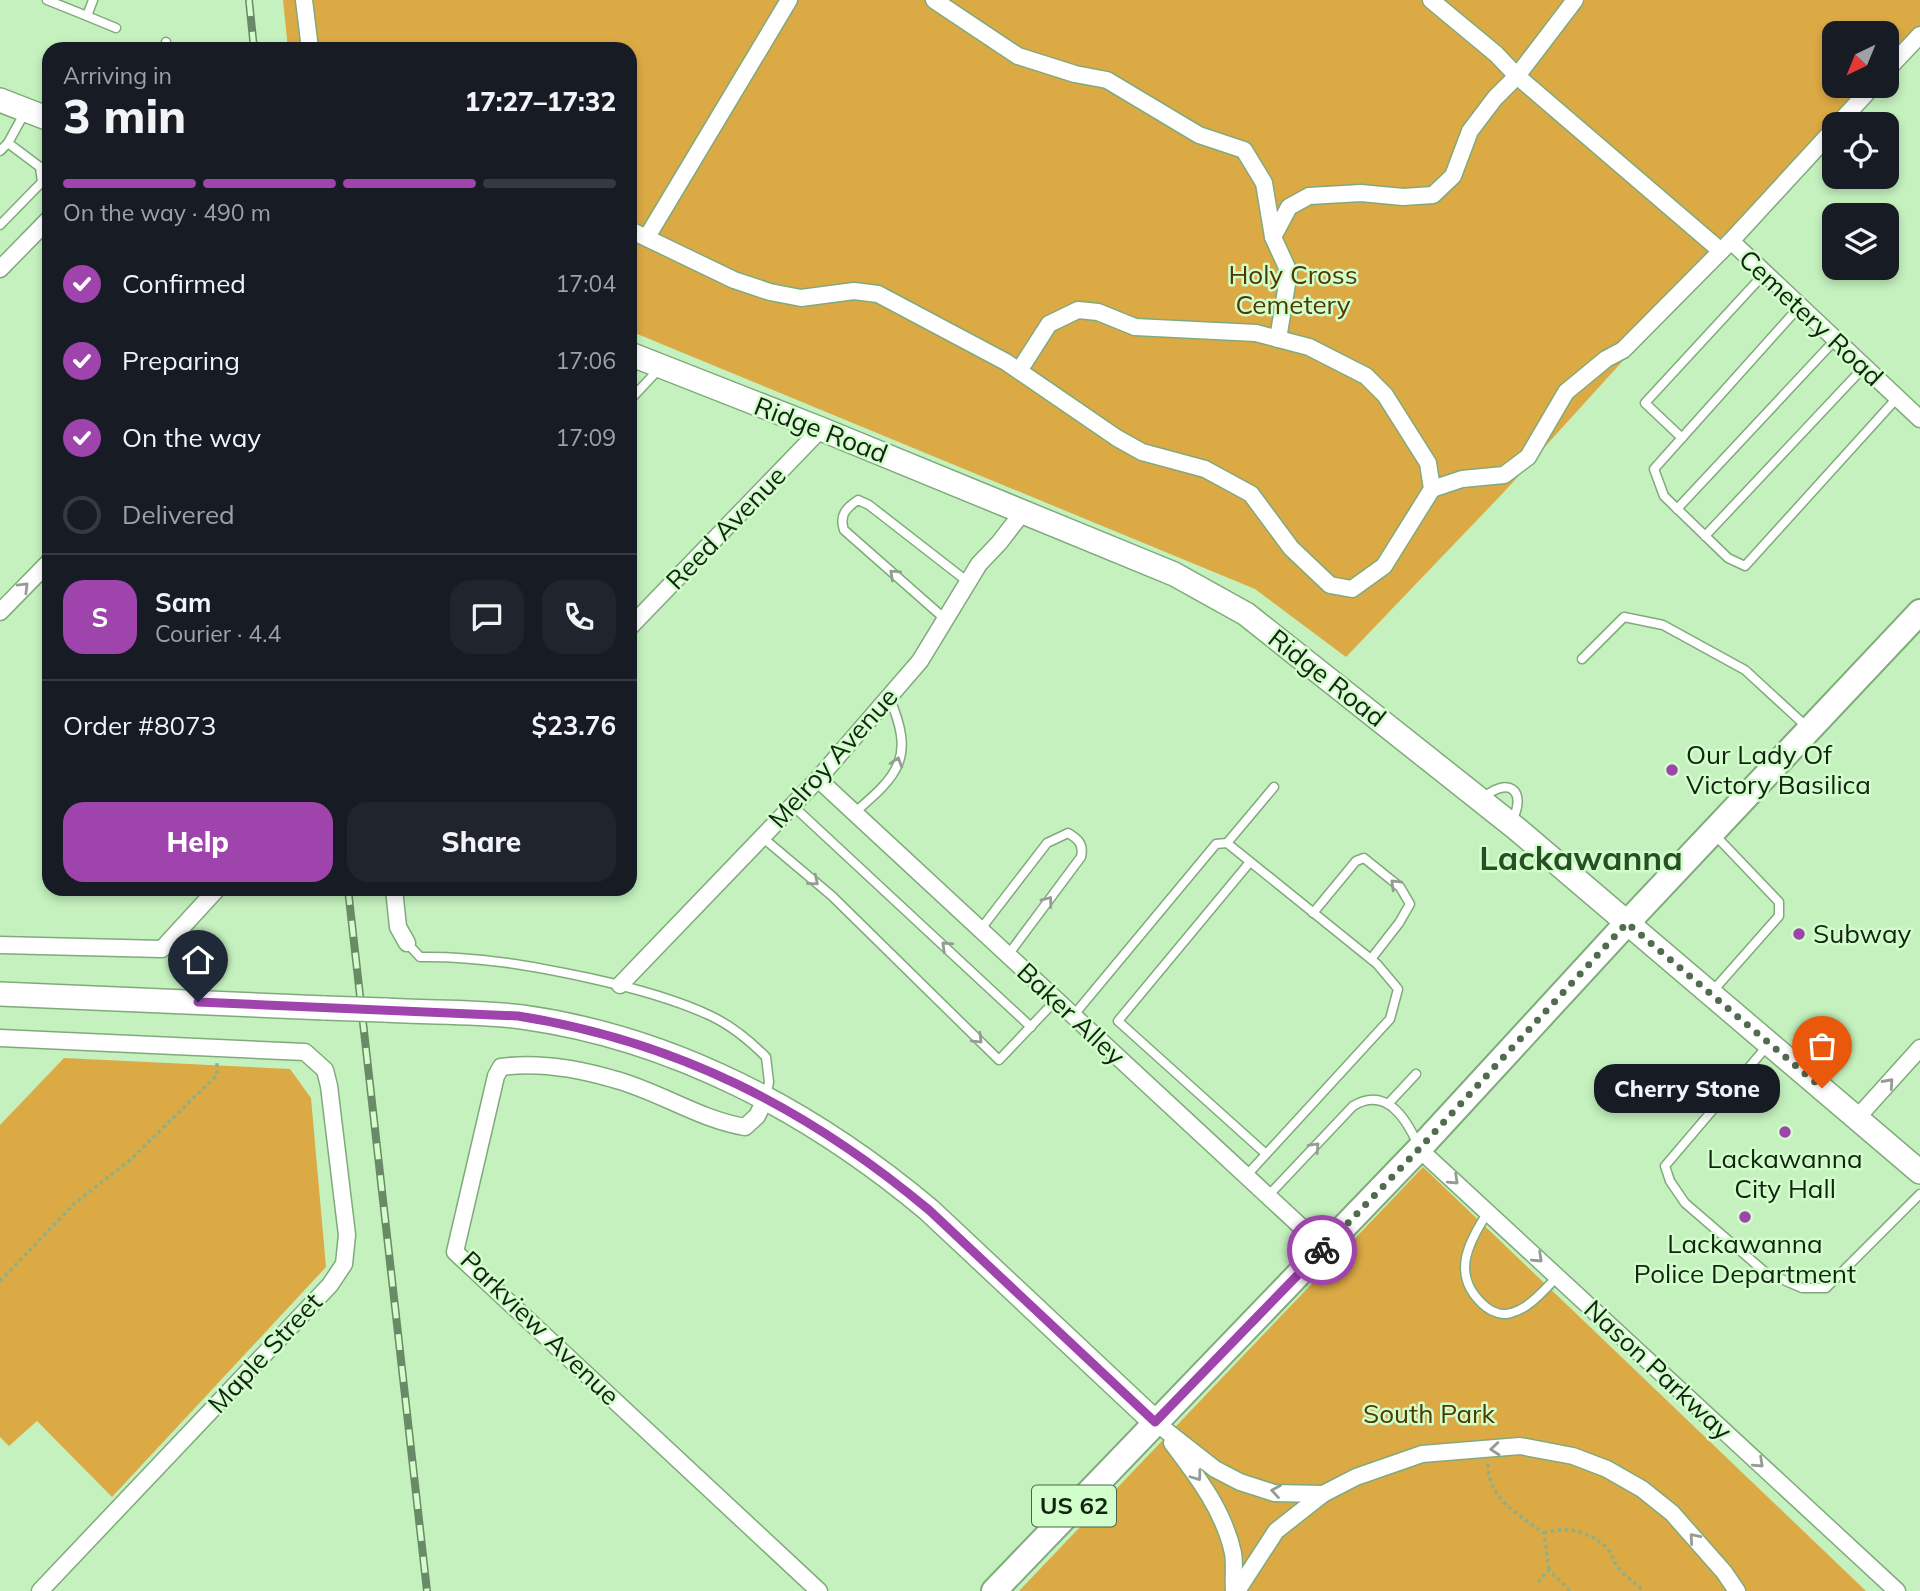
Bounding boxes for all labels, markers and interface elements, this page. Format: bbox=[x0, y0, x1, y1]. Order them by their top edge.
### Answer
north arrow bbox=[1822, 21, 1899, 98]
map controls bbox=[1822, 21, 1899, 280]
text: Arriving in bbox=[63, 61, 172, 90]
text: 17:27–17:32 bbox=[465, 85, 616, 118]
text: 3 min bbox=[63, 87, 186, 145]
button: locate bbox=[1822, 112, 1899, 189]
text: On the way · 490 m bbox=[63, 198, 271, 227]
button: layers bbox=[1822, 203, 1899, 280]
street label: Cemetery Road bbox=[1732, 242, 1890, 393]
park label: Holy Cross Cemetery bbox=[1228, 258, 1358, 321]
icon: check bbox=[63, 265, 101, 303]
text: Confirmed bbox=[122, 267, 246, 300]
text: 17:04 bbox=[556, 269, 616, 298]
icon: check bbox=[63, 342, 101, 380]
text: Preparing bbox=[122, 344, 240, 377]
text: 17:06 bbox=[556, 346, 616, 375]
street label: Ridge Road bbox=[750, 389, 893, 470]
icon: check bbox=[63, 419, 101, 457]
text: On the way bbox=[122, 421, 261, 454]
text: 17:09 bbox=[556, 423, 616, 452]
street label: Reed Avenue bbox=[659, 459, 793, 596]
text: Delivered bbox=[122, 498, 235, 531]
one-way arrow bbox=[889, 570, 902, 582]
button: chat bbox=[450, 580, 524, 654]
button: phone bbox=[542, 580, 616, 654]
one-way arrow bbox=[16, 582, 29, 595]
text: Sam bbox=[155, 586, 211, 619]
text: S bbox=[92, 601, 108, 634]
text: Courier · 4.4 bbox=[155, 619, 281, 648]
street label: Ridge Road bbox=[1262, 621, 1393, 734]
street label: Melroy Avenue bbox=[761, 681, 904, 835]
text: Order #8073 bbox=[63, 709, 216, 742]
text: $23.76 bbox=[532, 709, 616, 742]
place label: Our Lady Of Victory Basilica bbox=[1686, 738, 1871, 801]
one-way arrow bbox=[889, 757, 904, 769]
marker: Our Lady Of Victory Basilica bbox=[1664, 762, 1680, 778]
button: Help bbox=[63, 802, 333, 882]
button: Share bbox=[347, 802, 616, 882]
district label: Lackawanna bbox=[1479, 837, 1683, 878]
one-way arrow bbox=[806, 873, 819, 885]
one-way arrow bbox=[1390, 880, 1403, 893]
one-way arrow bbox=[1040, 896, 1053, 909]
place label: Subway bbox=[1813, 917, 1911, 950]
marker: Subway bbox=[1791, 926, 1807, 942]
pin bbox=[168, 930, 228, 1002]
icon: home bbox=[179, 941, 217, 979]
one-way arrow bbox=[941, 942, 954, 955]
street label: Baker Alley bbox=[1010, 955, 1132, 1072]
pin bbox=[1792, 1016, 1852, 1088]
icon: bag bbox=[1803, 1027, 1841, 1065]
one-way arrow bbox=[969, 1031, 982, 1044]
callout: Cherry Stone bbox=[1594, 1064, 1780, 1112]
text: Cherry Stone bbox=[1614, 1074, 1760, 1103]
one-way arrow bbox=[1881, 1078, 1893, 1091]
marker: Lackawanna City Hall bbox=[1777, 1124, 1793, 1140]
one-way arrow bbox=[1306, 1142, 1319, 1155]
place label: Lackawanna City Hall bbox=[1707, 1142, 1863, 1205]
one-way arrow bbox=[1446, 1172, 1459, 1184]
marker: Lackawanna Police Department bbox=[1737, 1209, 1753, 1225]
courier bbox=[1287, 1215, 1357, 1285]
place label: Lackawanna Police Department bbox=[1634, 1227, 1856, 1290]
icon: bike bbox=[1303, 1231, 1341, 1269]
street label: Parkview Avenue bbox=[454, 1243, 627, 1412]
one-way arrow bbox=[1530, 1250, 1543, 1263]
street label: Maple Street bbox=[201, 1286, 329, 1420]
street label: Nason Parkway bbox=[1577, 1293, 1739, 1447]
park label: South Park bbox=[1363, 1397, 1496, 1430]
one-way arrow bbox=[1489, 1441, 1500, 1456]
one-way arrow bbox=[1751, 1455, 1764, 1467]
one-way arrow bbox=[1189, 1468, 1201, 1481]
one-way arrow bbox=[1270, 1484, 1282, 1499]
road number: US 62 bbox=[1032, 1486, 1116, 1526]
one-way arrow bbox=[1690, 1533, 1702, 1546]

